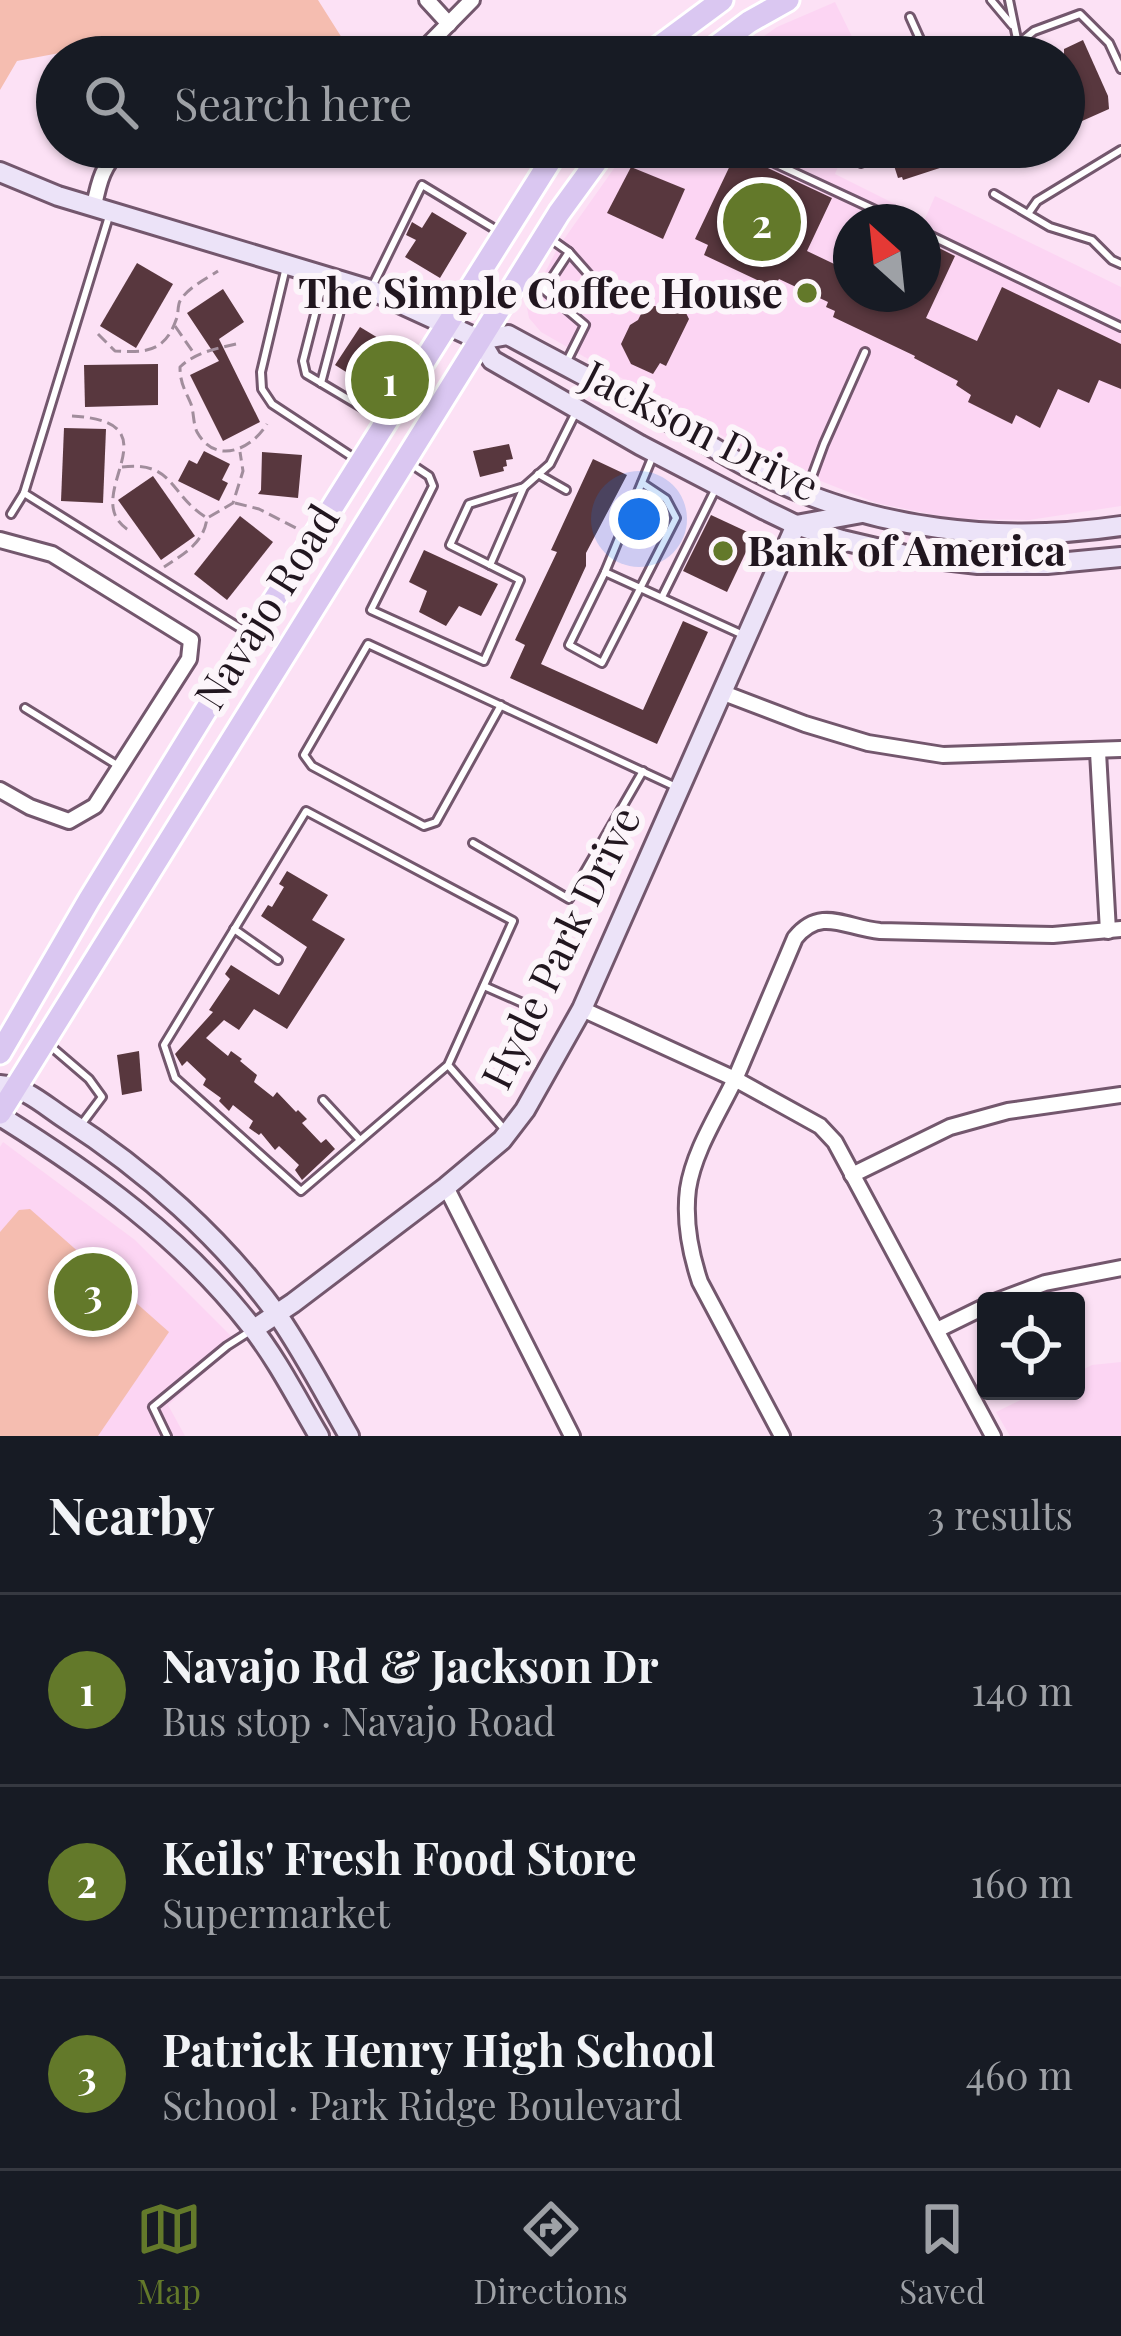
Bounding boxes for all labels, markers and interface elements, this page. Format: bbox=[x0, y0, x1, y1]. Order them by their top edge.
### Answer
search box bbox=[36, 36, 1085, 168]
icon: search bbox=[78, 69, 144, 135]
text: Search here bbox=[174, 72, 412, 132]
pin: 2 bbox=[723, 177, 801, 267]
north arrow bbox=[833, 204, 941, 312]
place label: The Simple Coffee House bbox=[298, 263, 783, 319]
marker: The Simple Coffee House bbox=[794, 280, 820, 306]
pin: 1 bbox=[351, 335, 429, 425]
street label: Jackson Drive bbox=[574, 345, 829, 513]
your location bbox=[609, 489, 669, 549]
street label: Navajo Road bbox=[180, 493, 350, 719]
place label: Bank of America bbox=[747, 521, 1066, 577]
marker: Bank of America bbox=[710, 538, 736, 564]
street label: Hyde Park Drive bbox=[467, 797, 652, 1097]
pin: 3 bbox=[54, 1247, 132, 1337]
map controls bbox=[977, 1292, 1085, 1400]
button: locate bbox=[977, 1292, 1085, 1400]
text: Nearby bbox=[48, 1480, 214, 1548]
text: 3 results bbox=[927, 1488, 1073, 1540]
text: Navajo Rd & Jackson Dr bbox=[162, 1634, 659, 1694]
text: 1 bbox=[80, 1664, 94, 1716]
text: 140 m bbox=[972, 1664, 1073, 1716]
text: Bus stop · Navajo Road bbox=[162, 1694, 556, 1746]
text: Keils' Fresh Food Store bbox=[162, 1826, 637, 1886]
text: 2 bbox=[77, 1856, 97, 1908]
text: 160 m bbox=[971, 1856, 1073, 1908]
text: Supermarket bbox=[162, 1886, 390, 1938]
text: Patrick Henry High School bbox=[162, 2018, 716, 2078]
text: 3 bbox=[77, 2048, 97, 2100]
text: 460 m bbox=[966, 2048, 1073, 2100]
text: School · Park Ridge Boulevard bbox=[162, 2078, 683, 2130]
tab: Map bbox=[136, 2196, 202, 2312]
tab: Directions bbox=[473, 2196, 628, 2312]
tab: Saved bbox=[899, 2196, 985, 2312]

